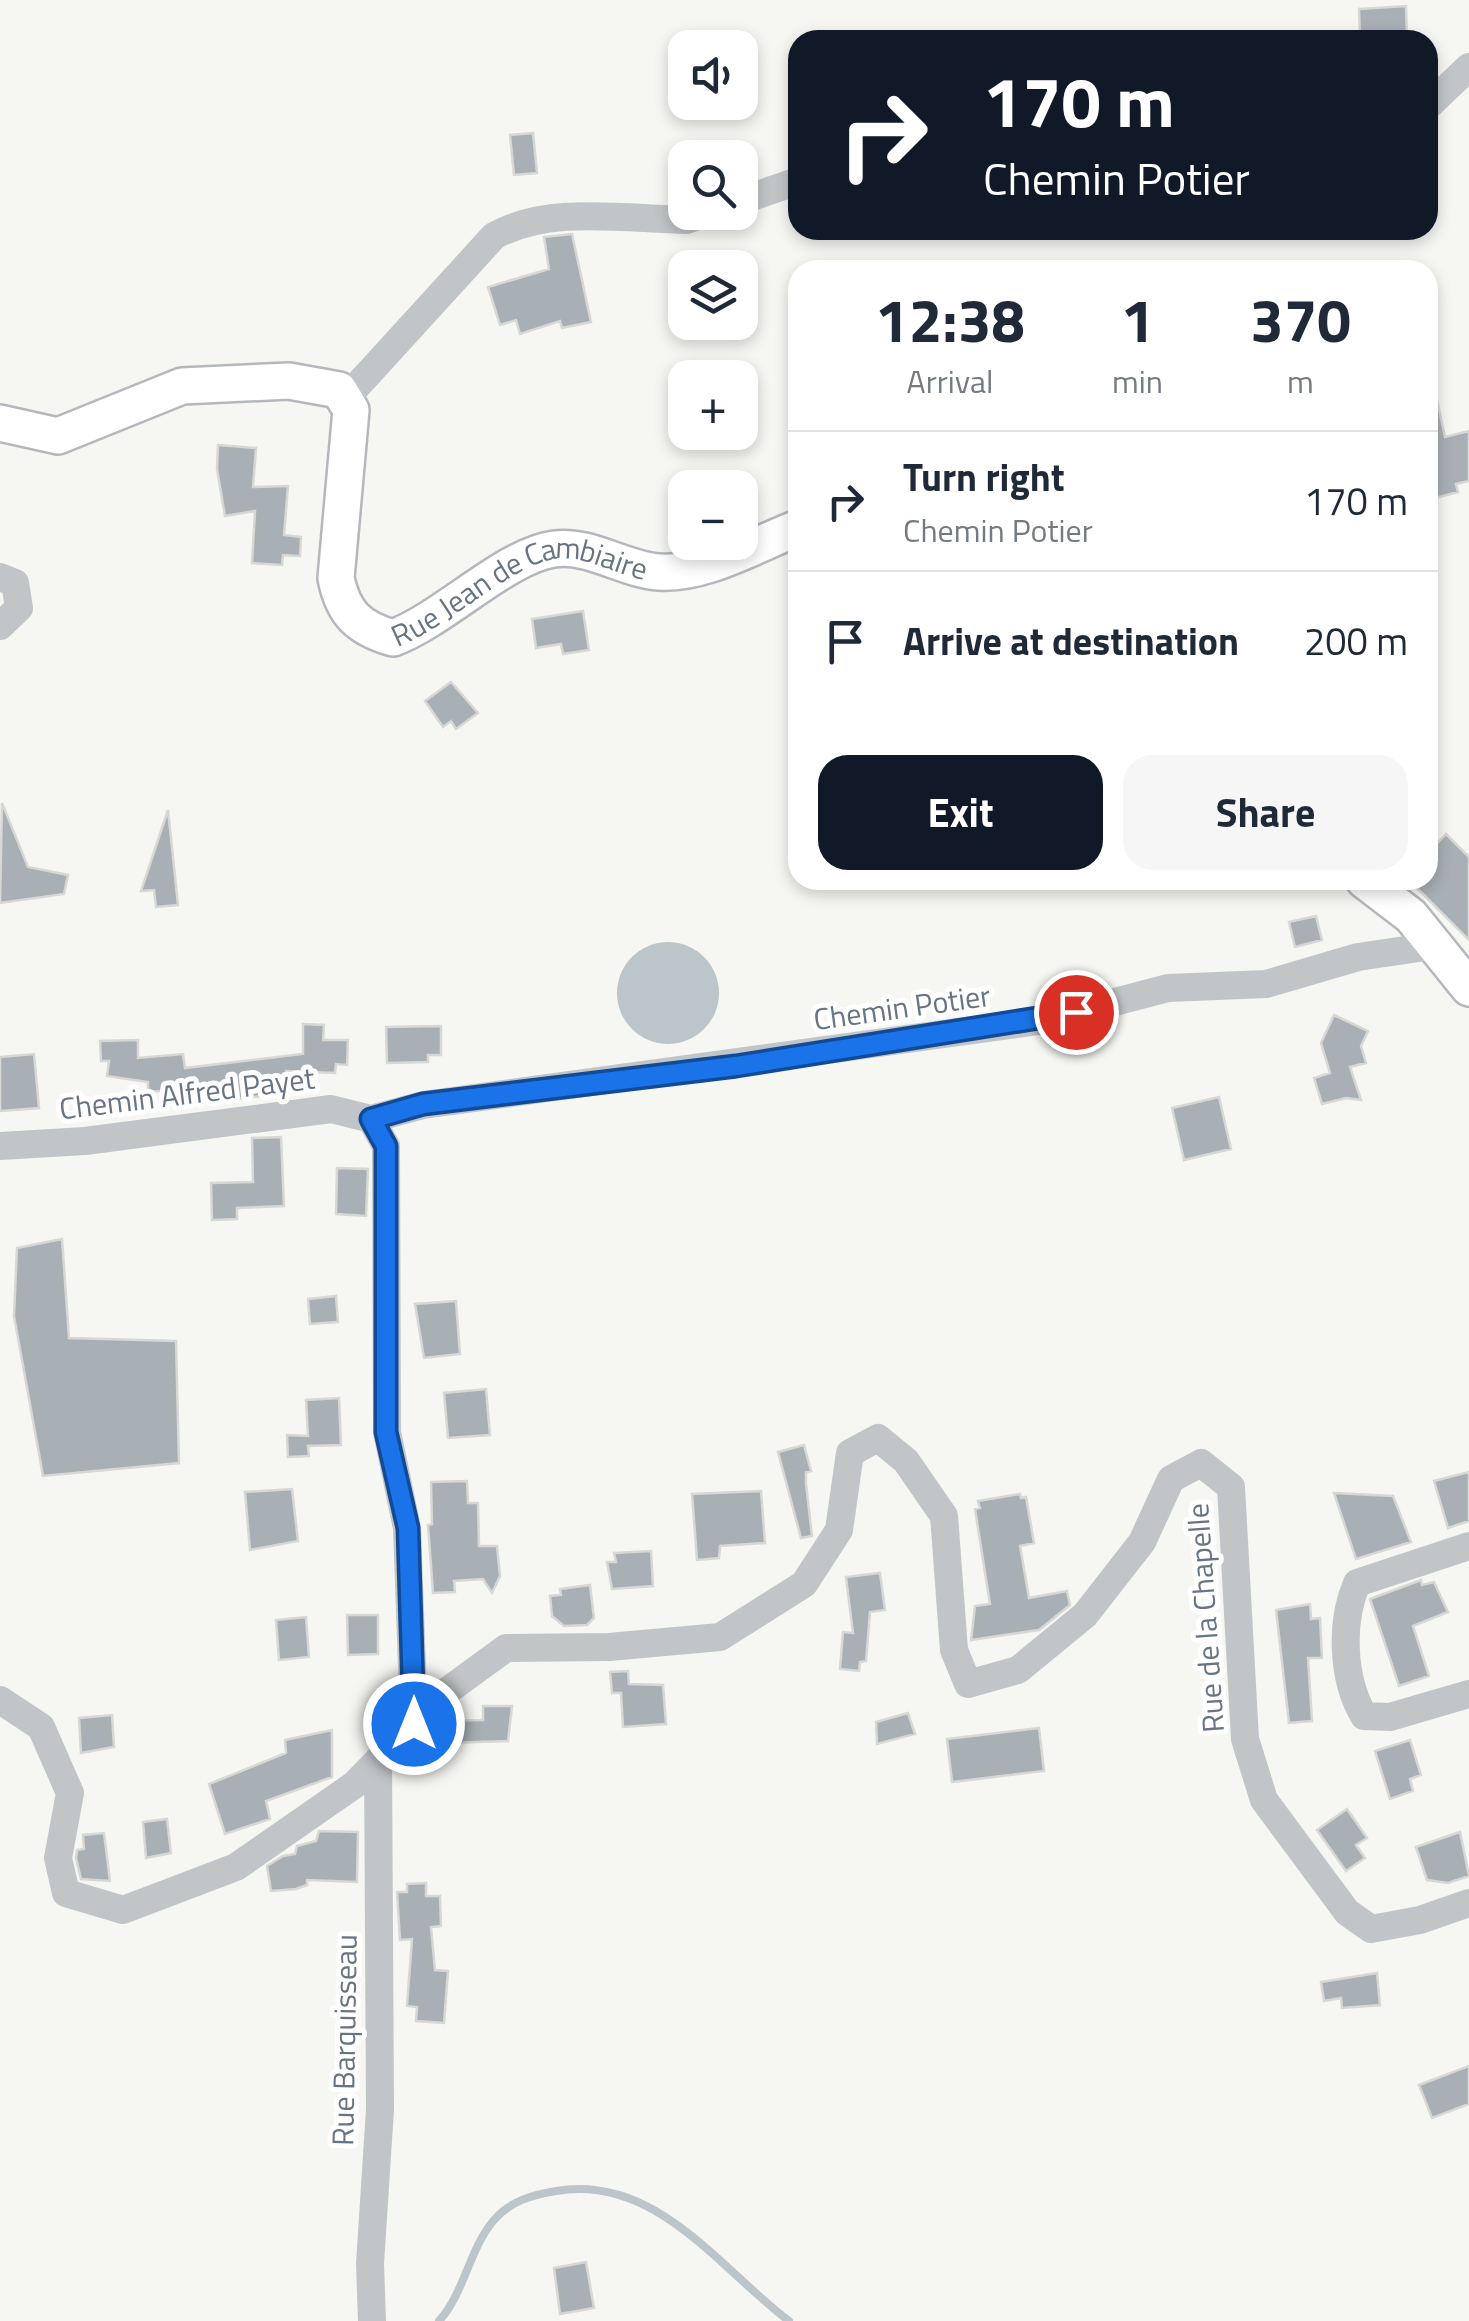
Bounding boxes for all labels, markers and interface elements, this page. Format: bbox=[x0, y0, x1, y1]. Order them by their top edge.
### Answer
map controls bbox=[668, 30, 758, 560]
button: sound bbox=[668, 30, 758, 120]
text: 170 m bbox=[983, 48, 1175, 154]
icon: right bbox=[818, 70, 948, 200]
button: search bbox=[668, 140, 758, 230]
text: Chemin Potier bbox=[983, 144, 1250, 212]
button: layers bbox=[668, 250, 758, 340]
text: 12:38 bbox=[875, 274, 1025, 365]
text: 1 bbox=[1121, 274, 1154, 365]
text: 370 bbox=[1250, 274, 1351, 365]
text: Arrival bbox=[907, 357, 993, 405]
text: min bbox=[1112, 357, 1163, 405]
text: m bbox=[1287, 357, 1314, 405]
button: + bbox=[668, 360, 758, 450]
text: Turn right bbox=[903, 448, 1065, 506]
button: − bbox=[668, 470, 758, 560]
text: 170 m bbox=[1304, 472, 1408, 530]
icon: right bbox=[818, 474, 873, 529]
text: Chemin Potier bbox=[903, 506, 1093, 554]
street label: Rue Jean de Cambiaire bbox=[383, 524, 653, 658]
text: Arrive at destination bbox=[903, 612, 1239, 670]
text: 200 m bbox=[1304, 612, 1408, 670]
icon: arrive bbox=[818, 614, 873, 669]
button: Exit bbox=[818, 755, 1103, 870]
button: Share bbox=[1123, 755, 1408, 870]
pin bbox=[1034, 970, 1119, 1055]
street label: Chemin Potier bbox=[811, 972, 993, 1042]
icon: arrive bbox=[1049, 985, 1104, 1040]
street label: Chemin Alfred Payet bbox=[57, 1054, 318, 1131]
street label: Rue de la Chapelle bbox=[1174, 1502, 1236, 1734]
position arrow bbox=[362, 1672, 466, 1776]
street label: Rue Barquisseau bbox=[319, 1934, 369, 2146]

